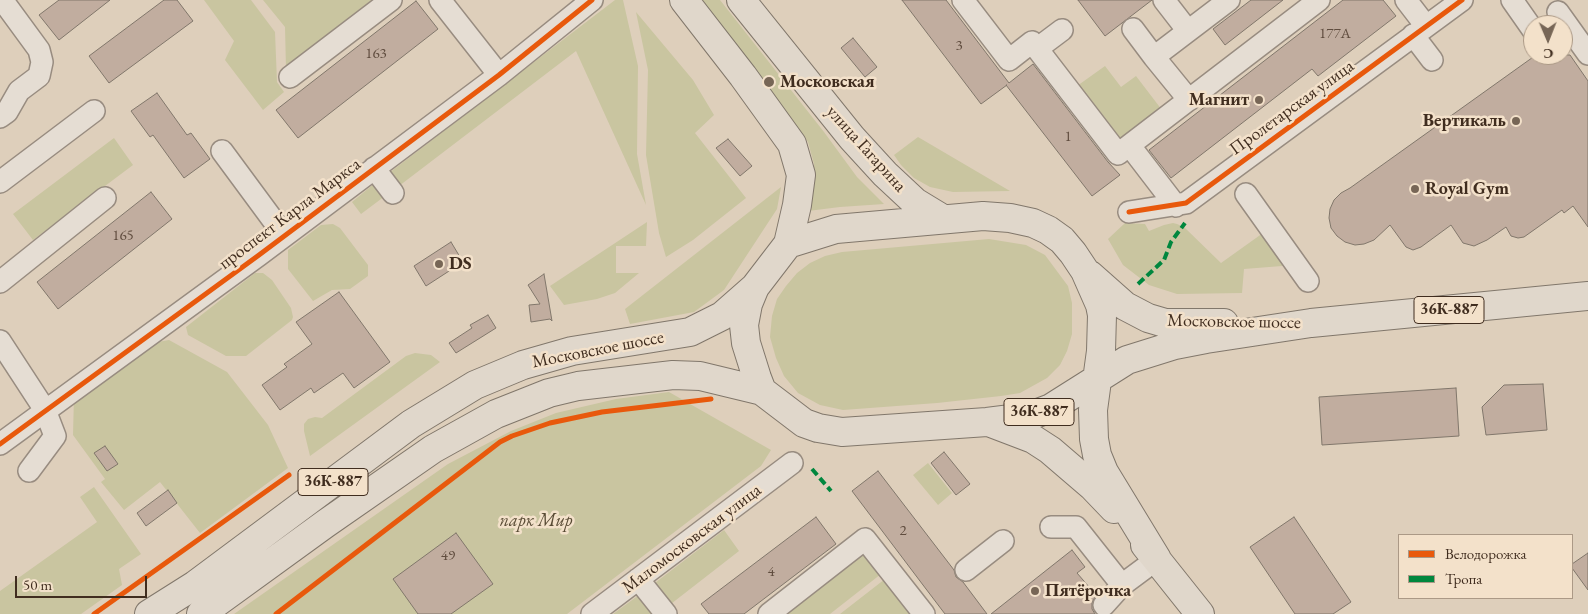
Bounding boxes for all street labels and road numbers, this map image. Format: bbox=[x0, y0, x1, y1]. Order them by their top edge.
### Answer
street label: Пролетарская улица bbox=[1226, 56, 1358, 160]
street label: улица Гагарина bbox=[821, 101, 911, 197]
street label: проспект Карла Маркса bbox=[215, 154, 365, 274]
road number: 36К-887 bbox=[1414, 296, 1484, 324]
street label: Московское шоссе bbox=[1167, 310, 1301, 334]
street label: Московское шоссе bbox=[530, 327, 666, 373]
road number: 36К-887 bbox=[1004, 398, 1074, 426]
road number: 36К-887 bbox=[298, 468, 368, 496]
street label: Маломосковская улица bbox=[618, 480, 766, 598]

